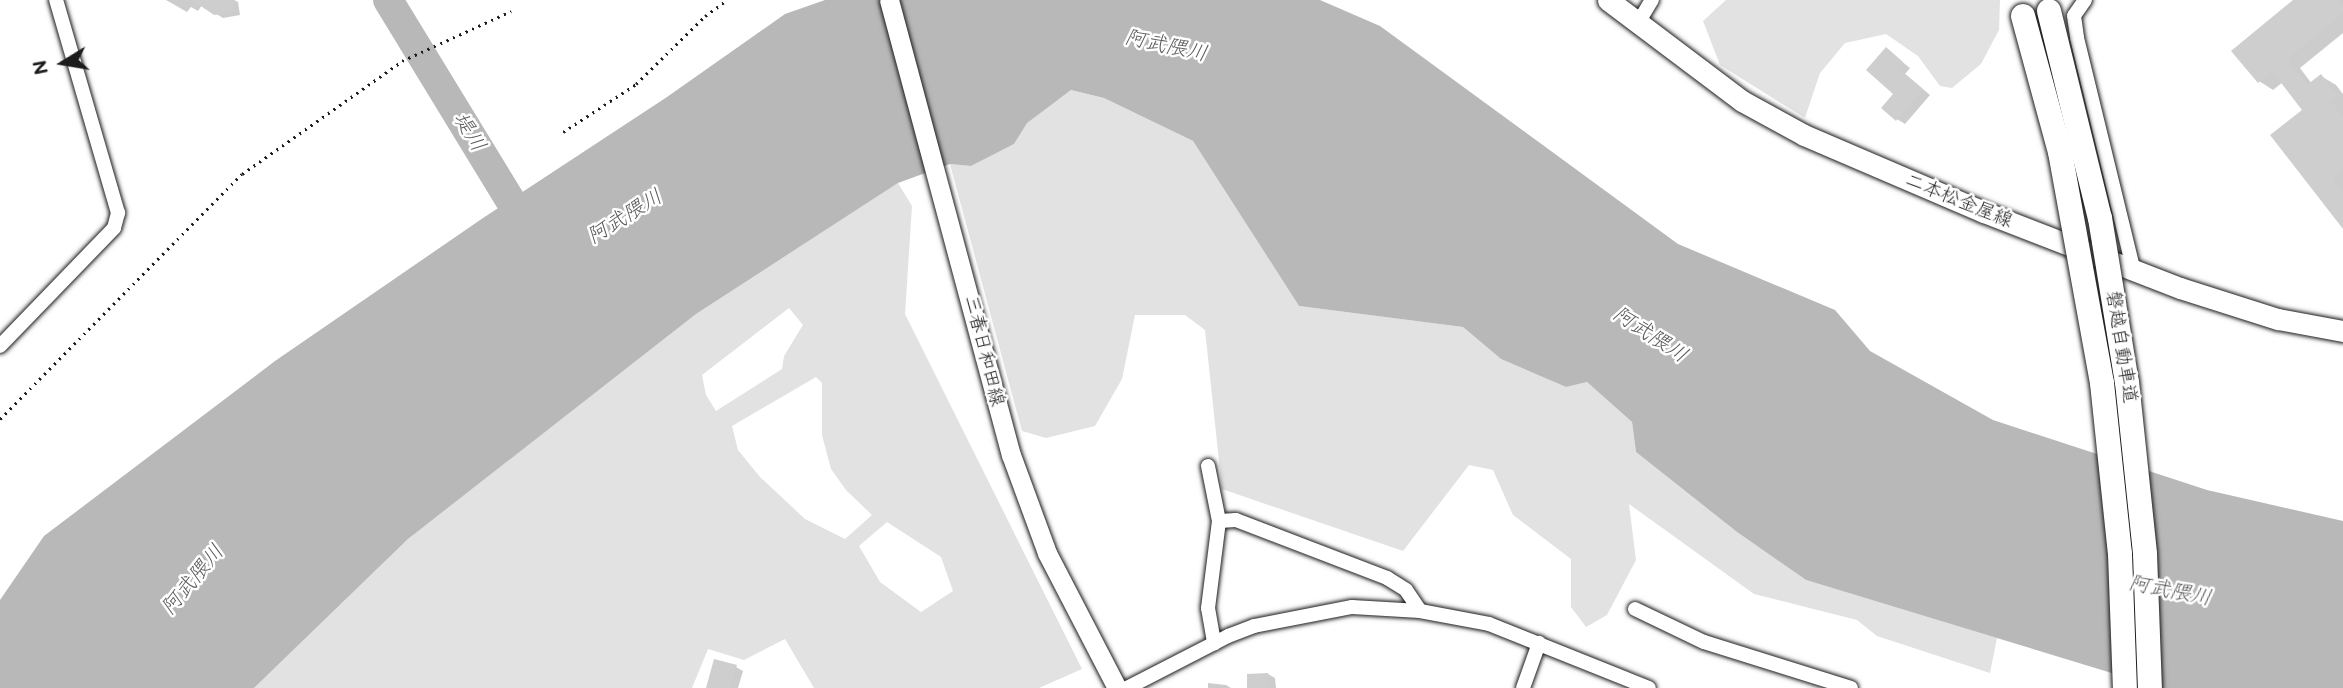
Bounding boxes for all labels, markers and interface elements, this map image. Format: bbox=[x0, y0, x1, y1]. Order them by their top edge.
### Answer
water label: 阿武隈川 bbox=[1122, 25, 1210, 67]
north arrow bbox=[28, 28, 98, 98]
text: N bbox=[29, 58, 55, 76]
water label: 堤川 bbox=[447, 108, 491, 156]
street label: 二本松金屋線 bbox=[1902, 169, 2016, 233]
water label: 阿武隈川 bbox=[583, 184, 667, 250]
street label: 磐越自動車道 bbox=[2101, 289, 2141, 405]
street label: 三春日和田線 bbox=[959, 293, 1009, 409]
water label: 阿武隈川 bbox=[1608, 302, 1692, 368]
water label: 阿武隈川 bbox=[156, 540, 230, 620]
water label: 阿武隈川 bbox=[2126, 571, 2214, 611]

